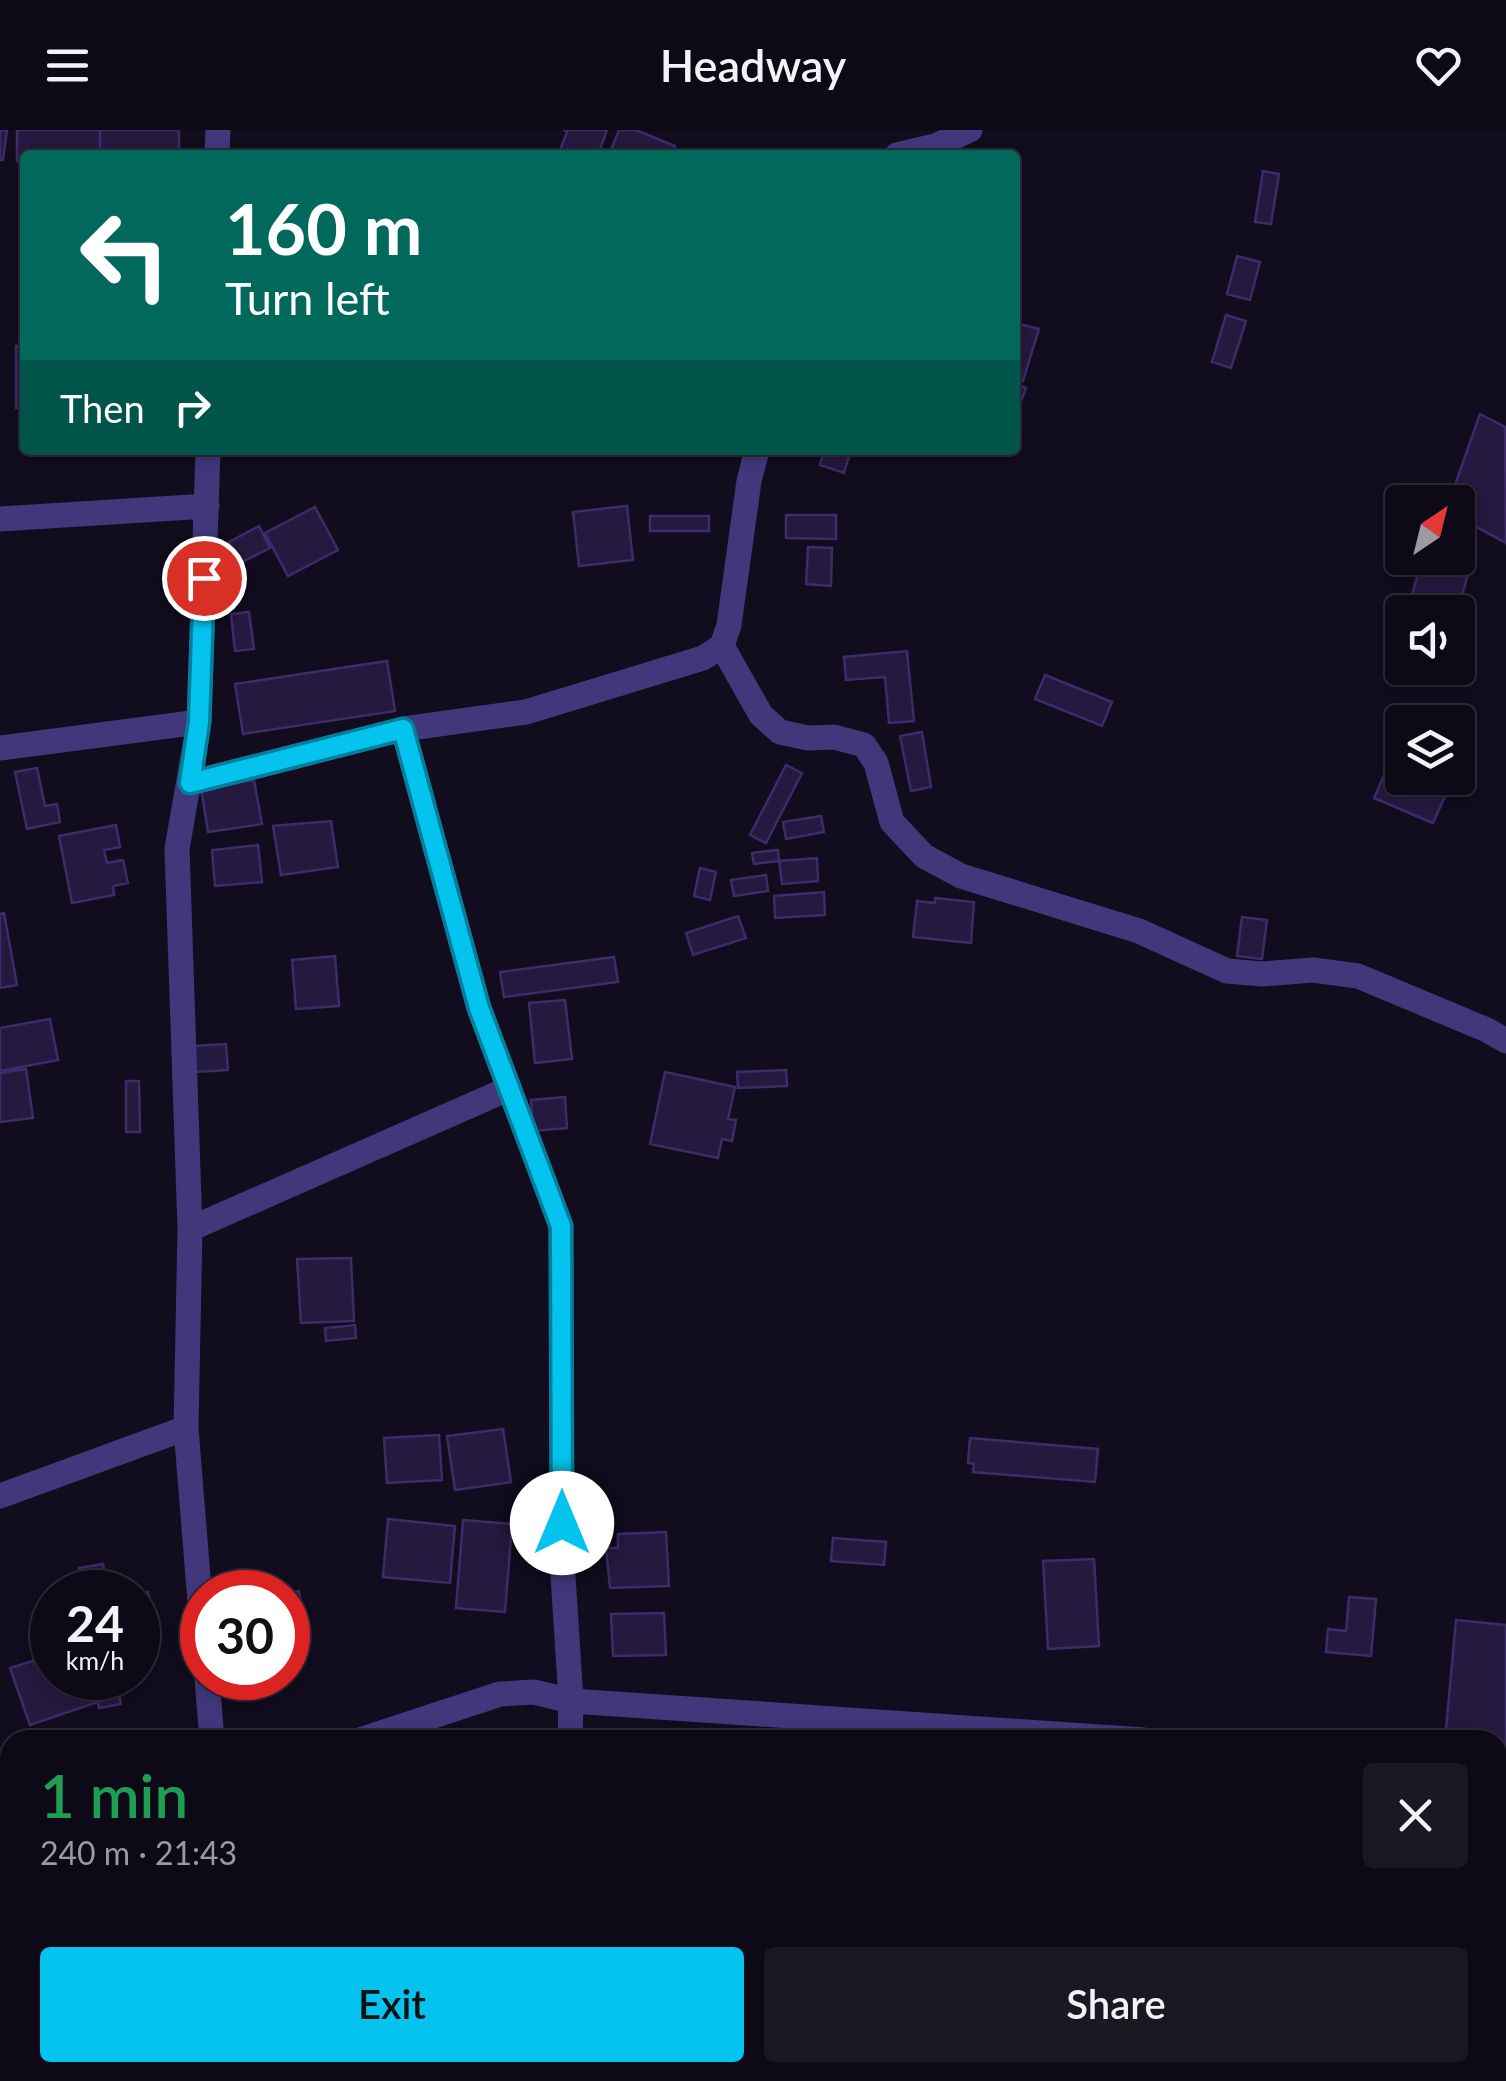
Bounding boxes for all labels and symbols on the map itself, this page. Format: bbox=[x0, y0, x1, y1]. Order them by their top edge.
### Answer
north arrow bbox=[1385, 485, 1475, 575]
pin bbox=[162, 536, 247, 621]
position arrow bbox=[510, 1471, 614, 1575]
speed limit sign: 30 bbox=[180, 1570, 310, 1700]

